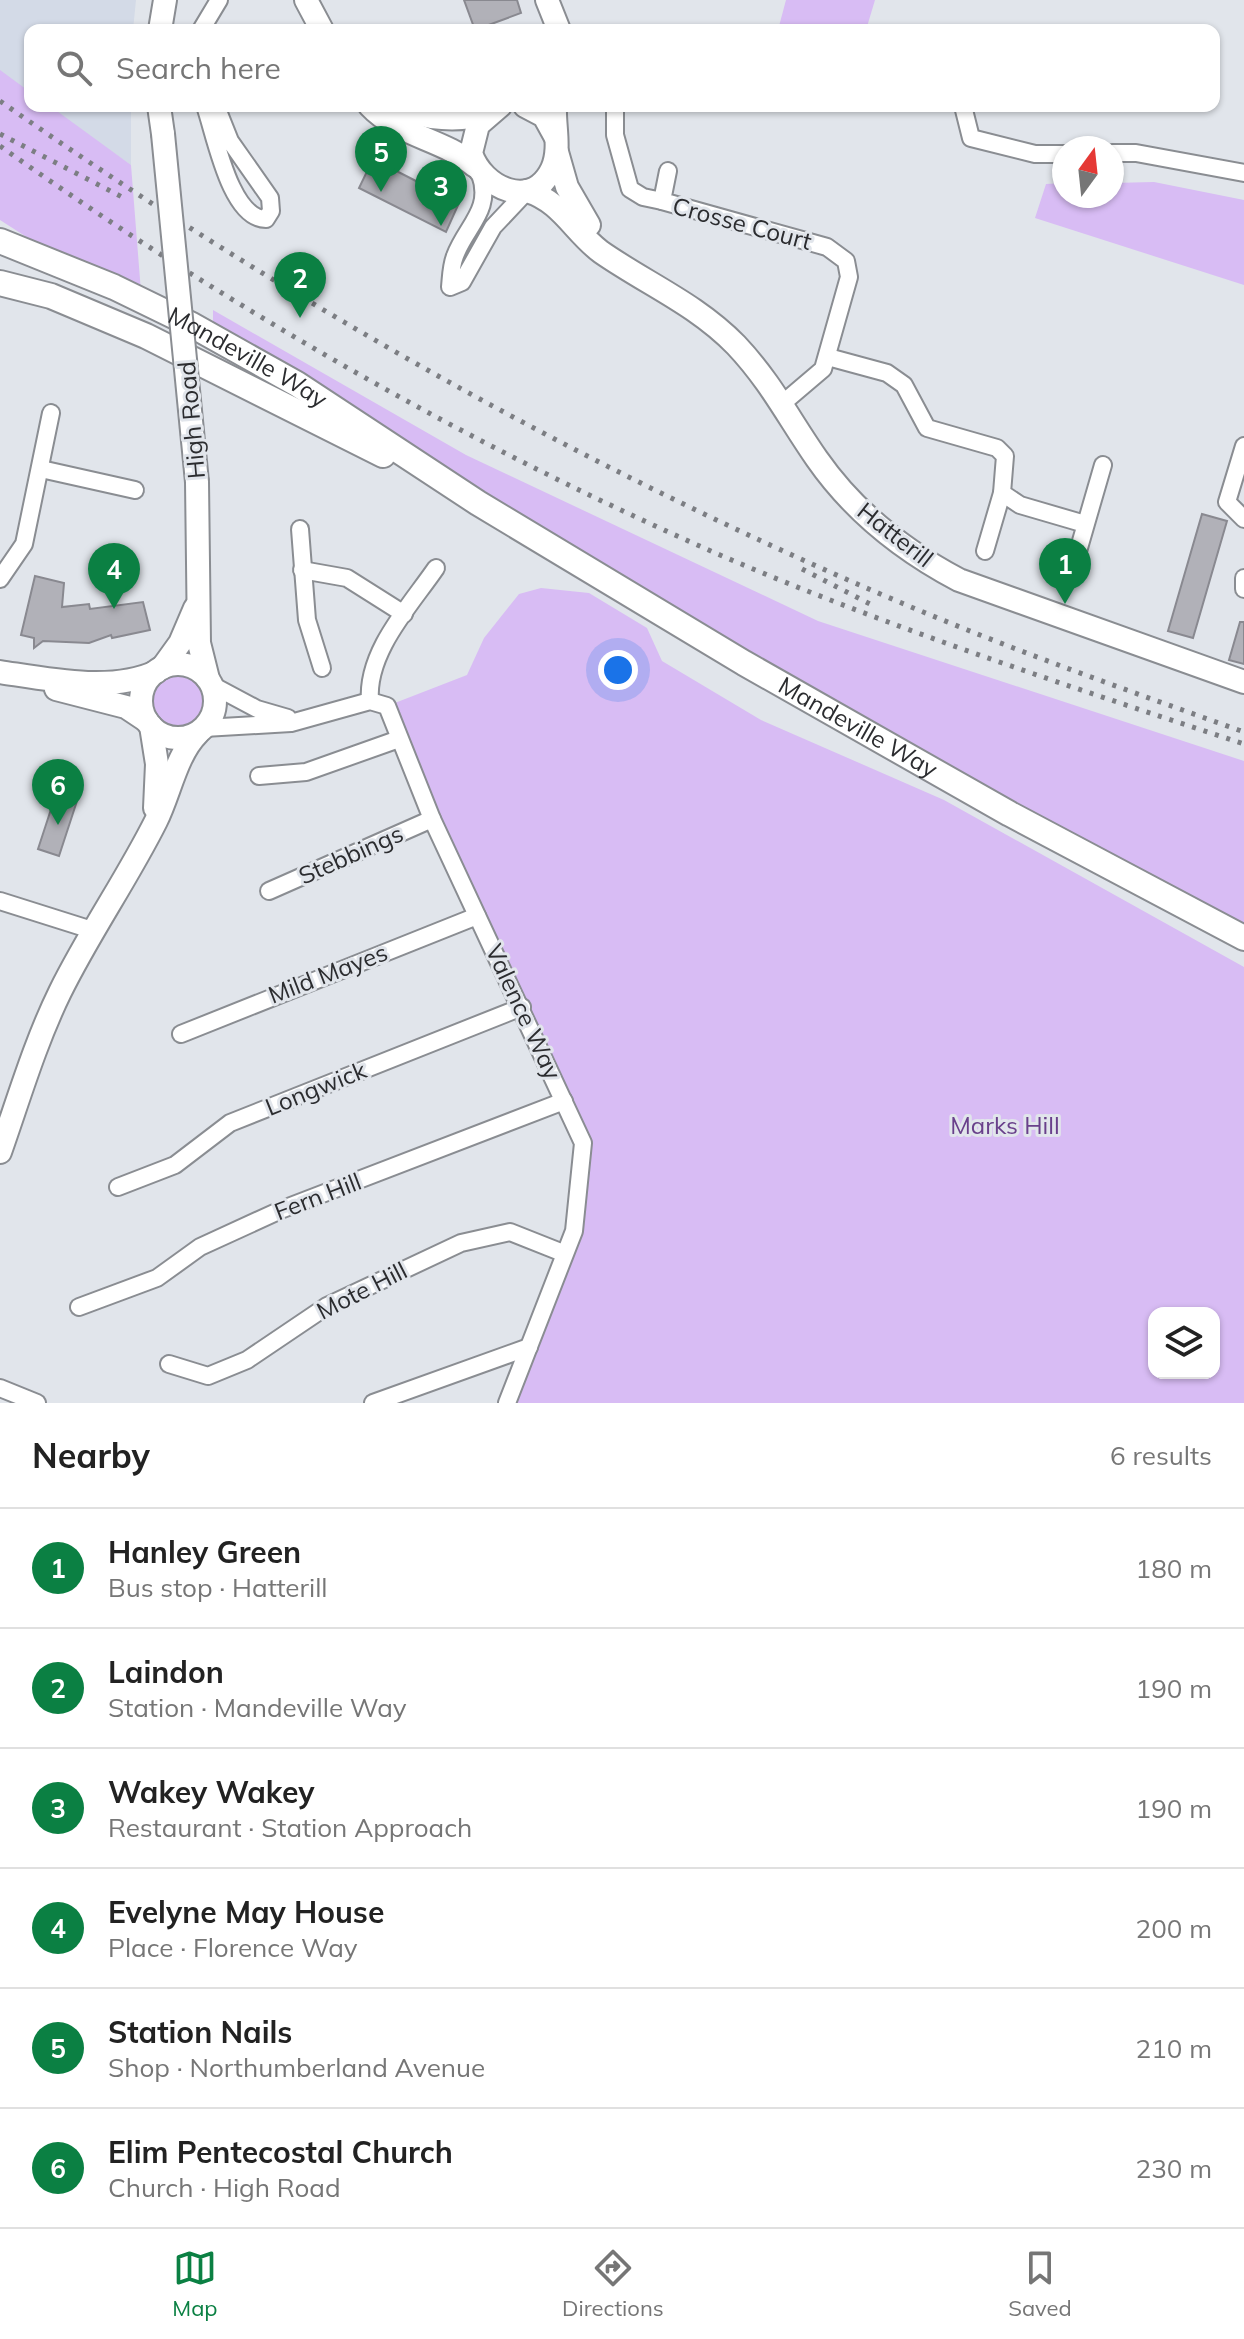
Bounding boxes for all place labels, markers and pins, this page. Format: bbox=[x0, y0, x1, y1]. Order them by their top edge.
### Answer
pin: 5 bbox=[355, 126, 407, 192]
pin: 3 bbox=[415, 160, 467, 226]
pin: 2 bbox=[274, 252, 326, 318]
pin: 1 bbox=[1039, 538, 1091, 604]
pin: 4 bbox=[88, 543, 140, 609]
pin: 6 bbox=[32, 759, 84, 825]

